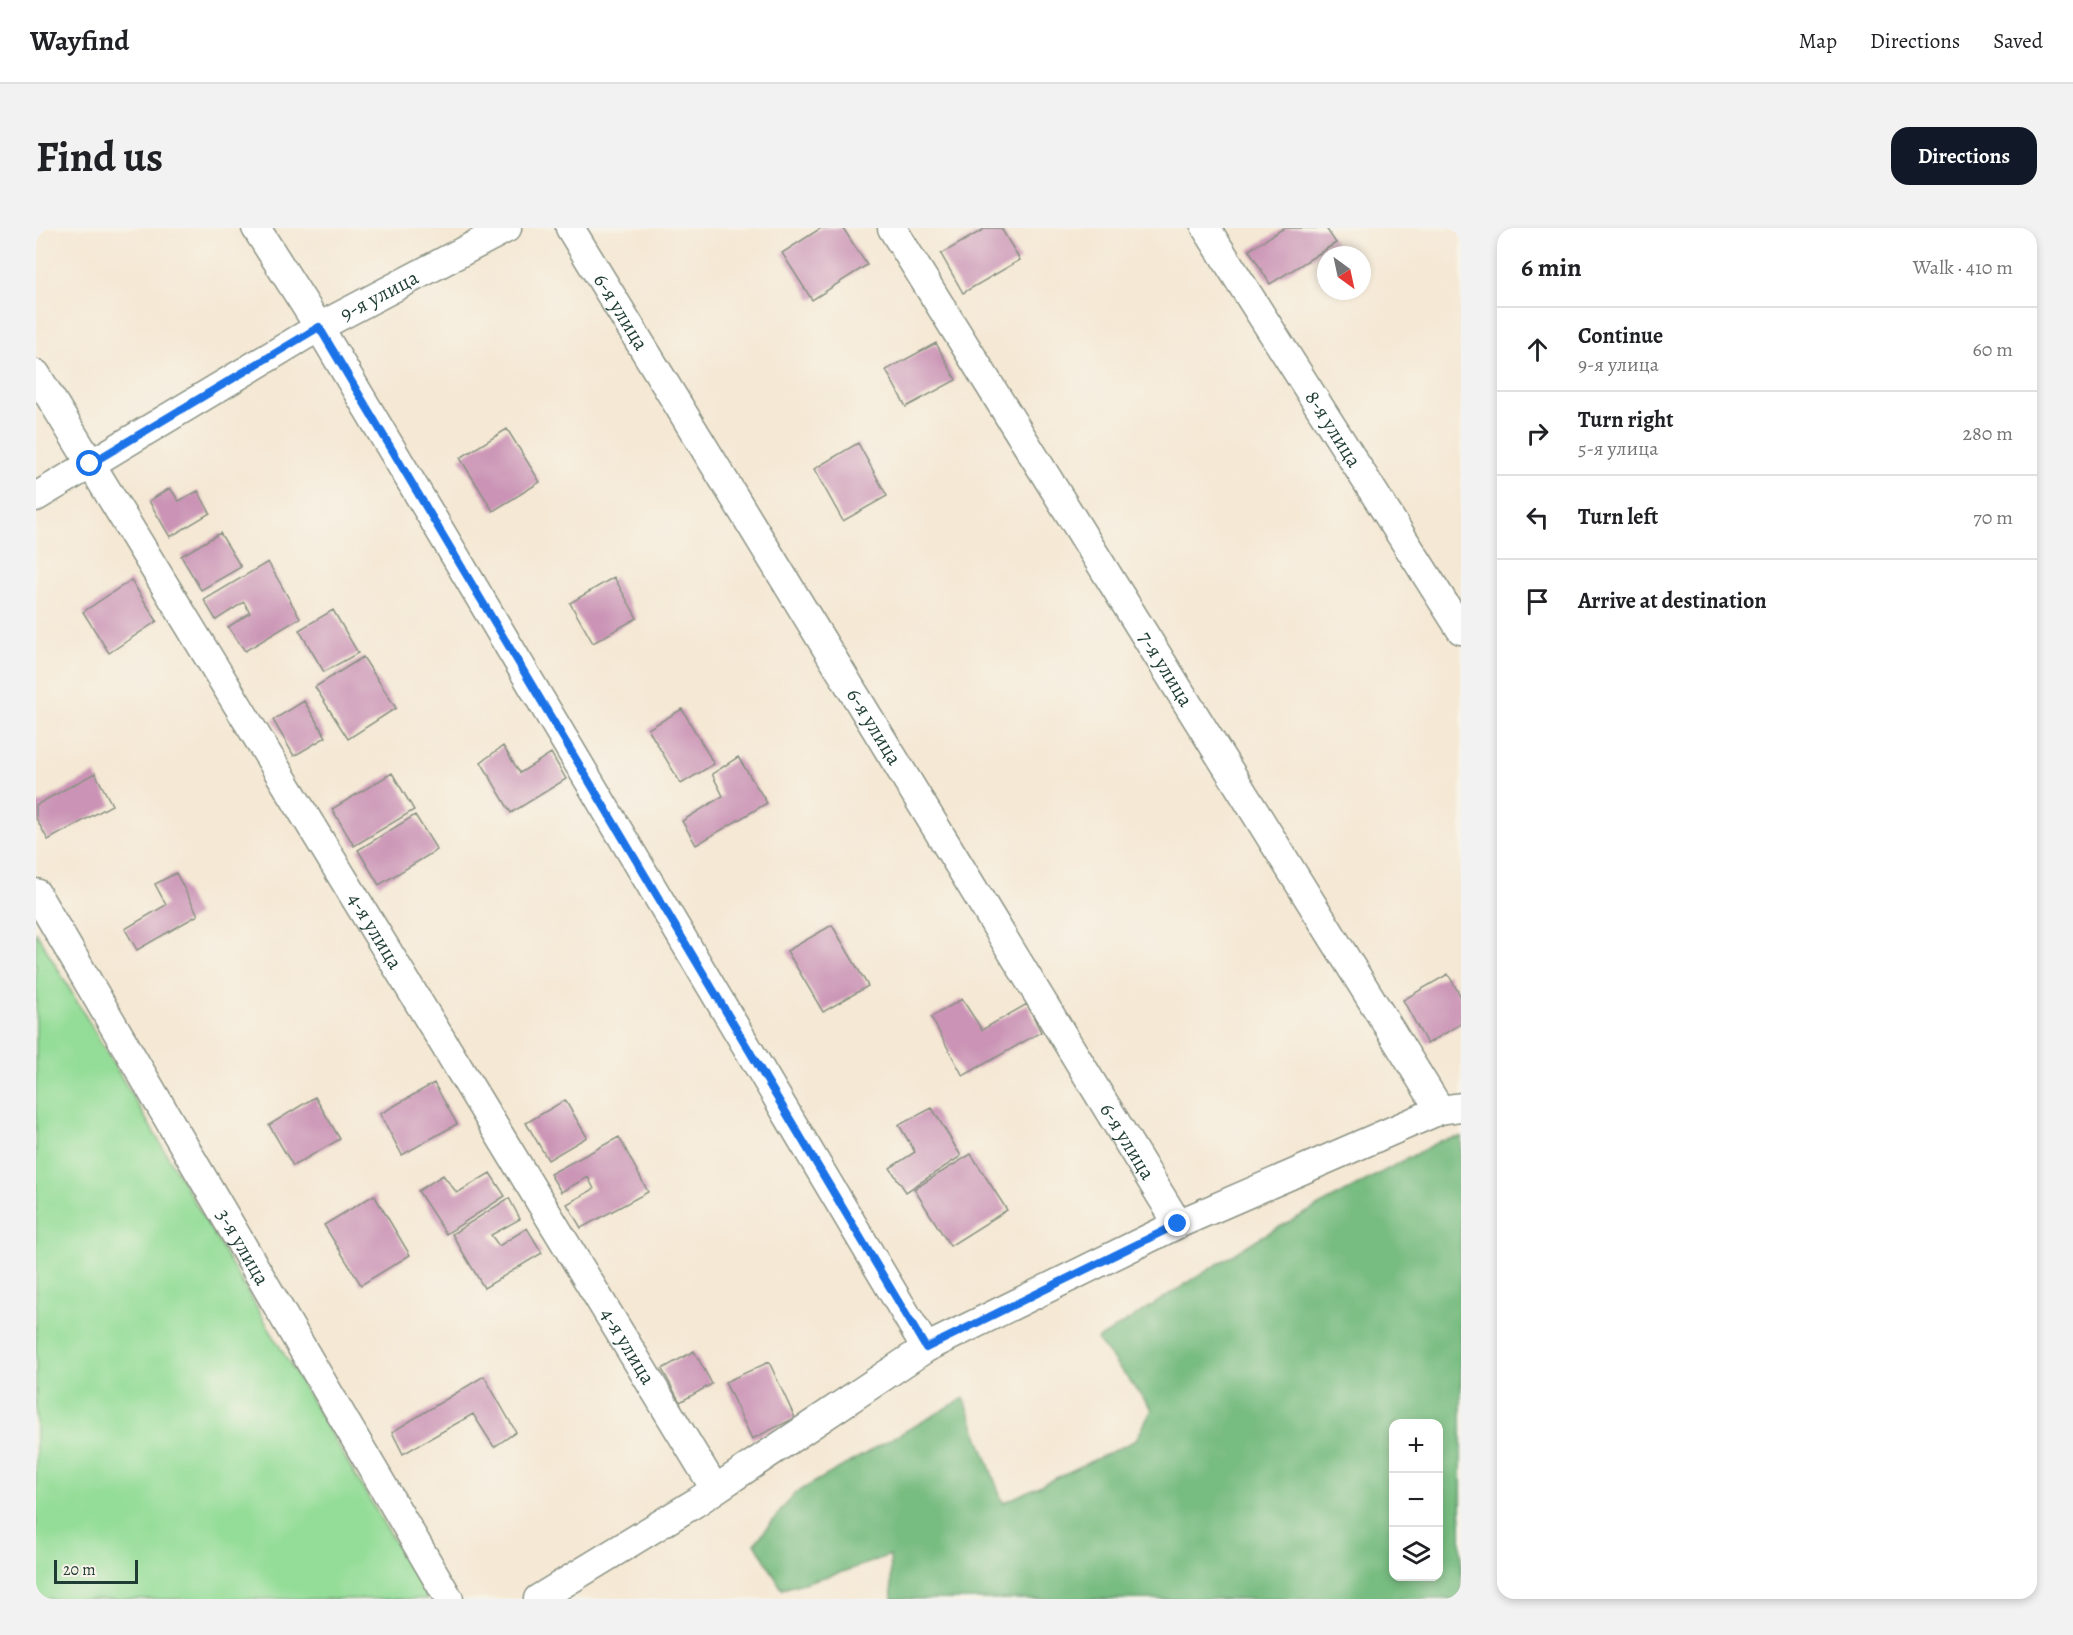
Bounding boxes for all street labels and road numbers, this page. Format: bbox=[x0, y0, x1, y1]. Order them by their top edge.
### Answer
street label: 9-я улица bbox=[335, 263, 423, 328]
street label: 6-я улица bbox=[587, 268, 655, 356]
street label: 8-я улица bbox=[1299, 385, 1368, 473]
street label: 7-я улица bbox=[1132, 626, 1200, 712]
street label: 6-я улица bbox=[840, 683, 909, 770]
street label: 4-я улица bbox=[341, 887, 409, 975]
street label: 6-я улица bbox=[1093, 1098, 1162, 1185]
street label: 3-я улица bbox=[210, 1203, 277, 1291]
street label: 4-я улица bbox=[594, 1302, 662, 1390]

